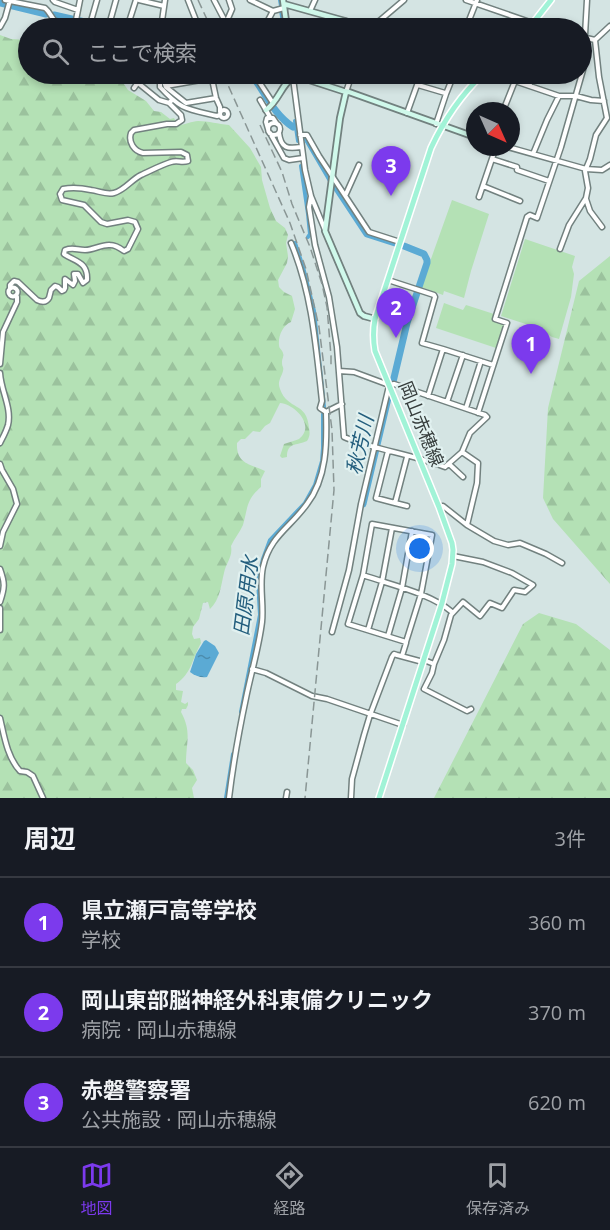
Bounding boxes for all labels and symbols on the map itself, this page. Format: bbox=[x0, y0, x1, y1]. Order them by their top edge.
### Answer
north arrow bbox=[466, 102, 520, 156]
pin: 3 bbox=[372, 146, 410, 196]
pin: 2 bbox=[376, 288, 416, 338]
pin: 1 bbox=[512, 324, 550, 374]
street label: 岡山赤穂線 bbox=[394, 377, 450, 470]
water label: 秋芳川 bbox=[340, 411, 380, 477]
your location bbox=[405, 534, 434, 563]
water label: 田原用水 bbox=[227, 553, 264, 637]

